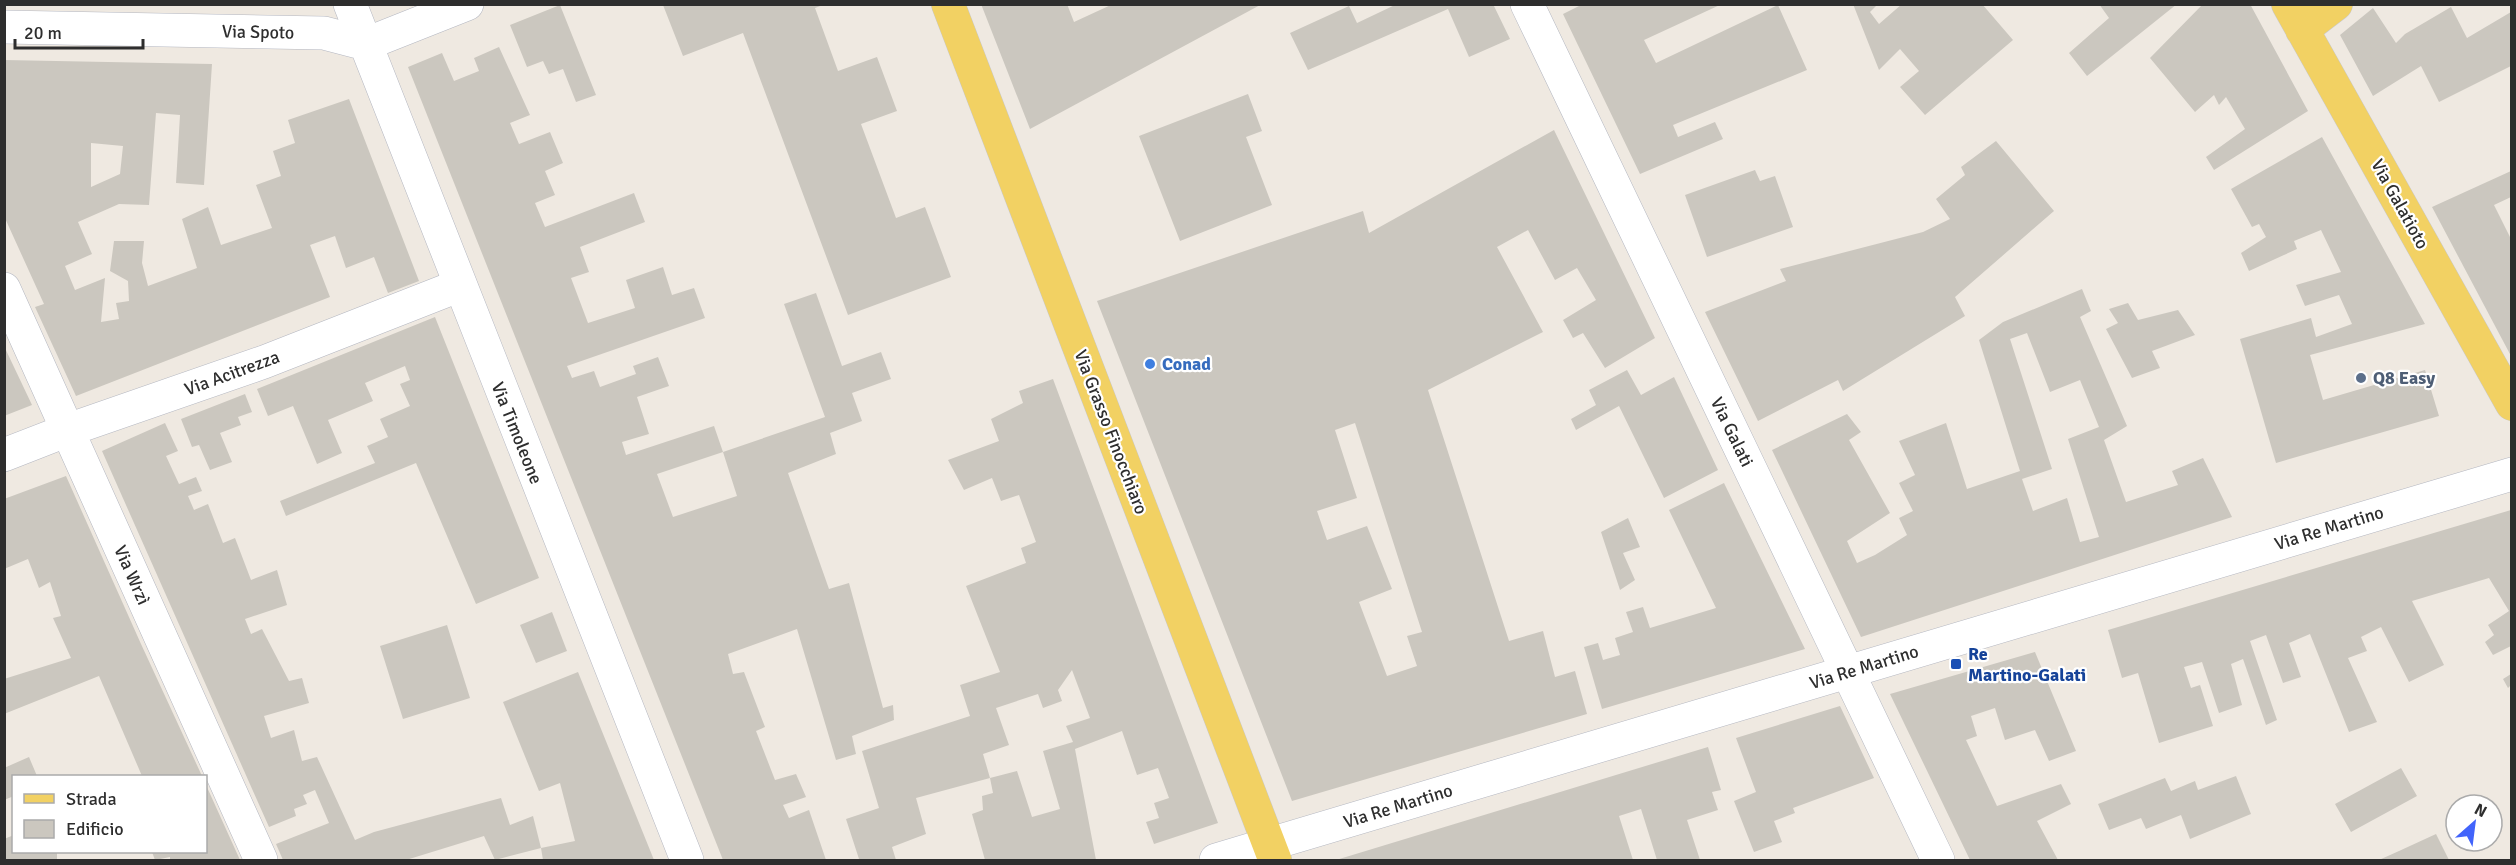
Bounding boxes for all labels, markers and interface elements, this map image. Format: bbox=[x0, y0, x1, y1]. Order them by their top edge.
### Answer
scale bar bbox=[15, 12, 142, 50]
street label: Via Spoto bbox=[222, 20, 294, 44]
text: 20 m bbox=[24, 22, 62, 44]
street label: Via Galatioto bbox=[2366, 155, 2434, 253]
street label: Via Acitrezza bbox=[182, 346, 282, 400]
street label: Via Grasso Finocchiaro bbox=[1069, 347, 1153, 517]
place label: Conad bbox=[1162, 353, 1211, 375]
marker: Conad bbox=[1143, 357, 1157, 371]
place label: Q8 Easy bbox=[2373, 367, 2435, 389]
marker: Q8 Easy bbox=[2354, 371, 2368, 385]
street label: Via Timoleone bbox=[487, 379, 547, 487]
street label: Via Galati bbox=[1706, 394, 1758, 470]
street label: Via Re Martino bbox=[2272, 501, 2386, 555]
street label: Via Wrzì bbox=[109, 542, 155, 608]
street label: Via Re Martino bbox=[1807, 640, 1921, 694]
place label: Re Martino-Galati bbox=[1968, 643, 2086, 686]
marker: Re Martino-Galati bbox=[1949, 657, 1963, 671]
legend bbox=[12, 775, 207, 853]
street label: Via Re Martino bbox=[1341, 779, 1455, 833]
text: Strada bbox=[66, 788, 117, 810]
north arrow bbox=[2444, 793, 2504, 853]
text: N bbox=[2471, 799, 2490, 822]
text: Edificio bbox=[66, 818, 124, 840]

